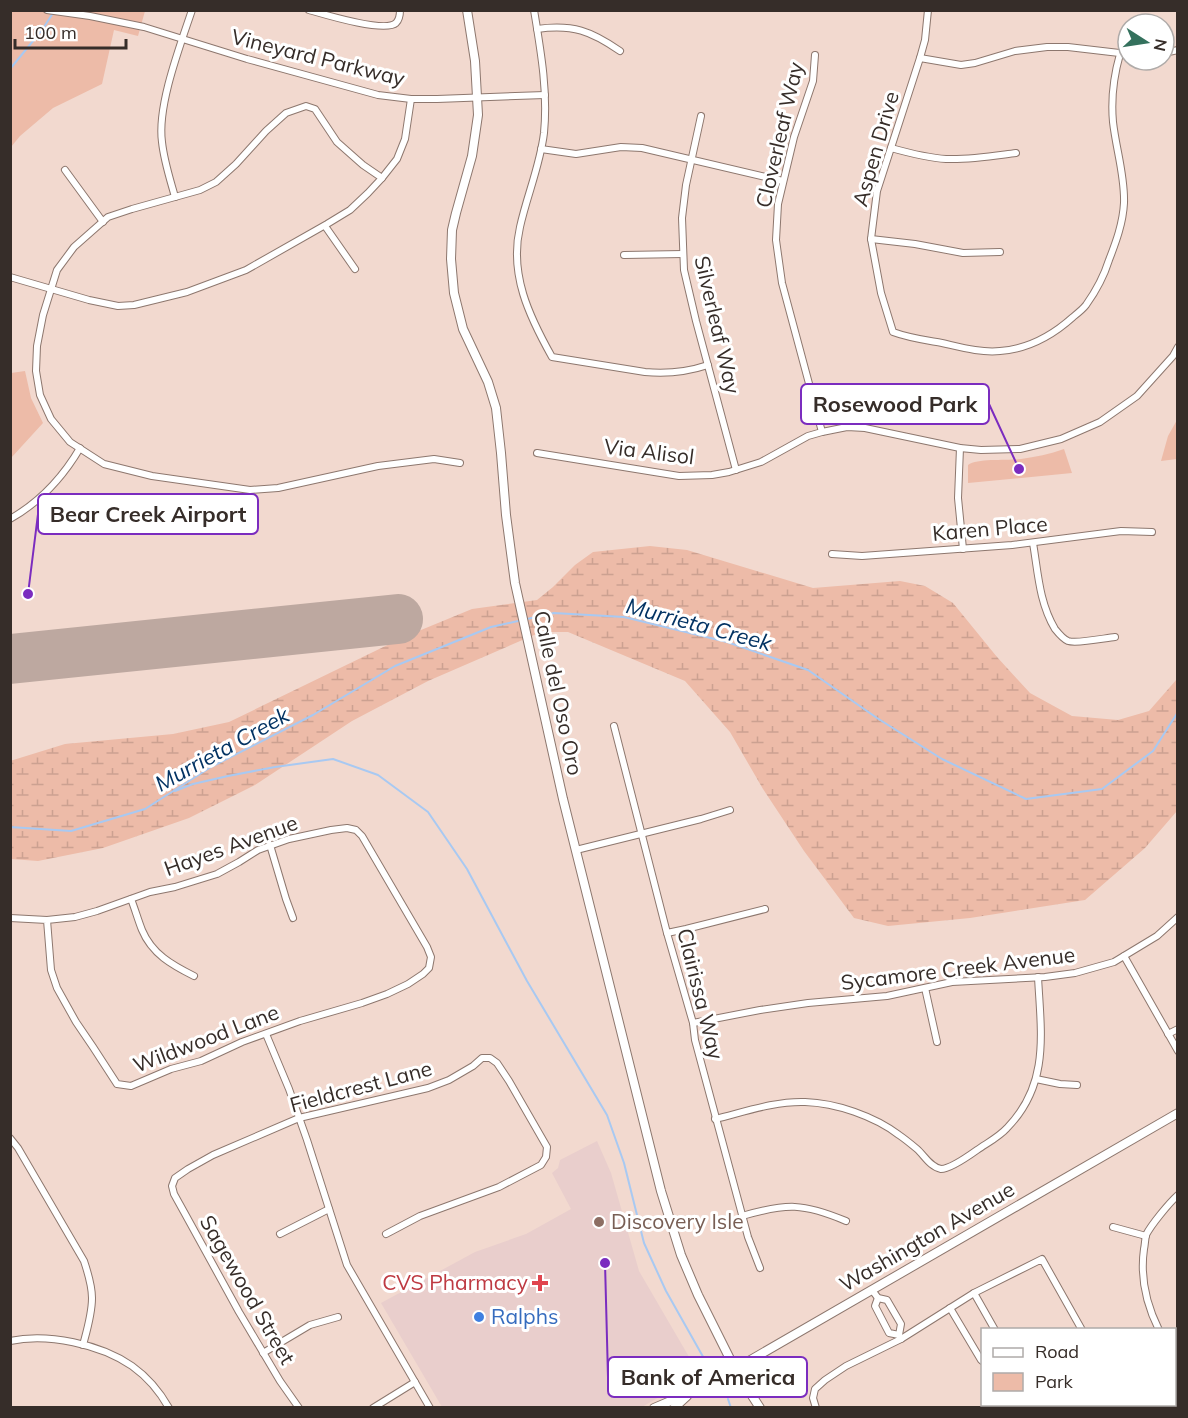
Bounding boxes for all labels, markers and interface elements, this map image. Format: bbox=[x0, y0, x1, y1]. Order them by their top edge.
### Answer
scale bar bbox=[15, 12, 126, 50]
north arrow bbox=[1116, 12, 1176, 72]
text: 100 m bbox=[24, 21, 77, 44]
street label: Vineyard Parkway bbox=[229, 23, 408, 91]
text: N bbox=[1150, 37, 1172, 53]
street label: Cloverleaf Way bbox=[750, 59, 808, 210]
street label: Aspen Drive bbox=[846, 88, 904, 209]
street label: Silverleaf Way bbox=[690, 253, 746, 396]
callout: Rosewood Park bbox=[801, 384, 989, 424]
text: Rosewood Park bbox=[813, 390, 978, 418]
street label: Via Alisol bbox=[603, 433, 696, 469]
callout: Bear Creek Airport bbox=[38, 494, 258, 534]
text: Bear Creek Airport bbox=[50, 500, 246, 528]
street label: Karen Place bbox=[931, 510, 1049, 546]
water label: Murrieta Creek bbox=[623, 591, 775, 657]
street label: Calle del Oso Oro bbox=[529, 608, 589, 778]
water label: Murrieta Creek bbox=[150, 700, 295, 797]
street label: Hayes Avenue bbox=[160, 809, 301, 881]
street label: Clairissa Way bbox=[672, 925, 730, 1062]
street label: Sycamore Creek Avenue bbox=[839, 941, 1076, 995]
street label: Wildwood Lane bbox=[129, 998, 282, 1078]
street label: Fieldcrest Lane bbox=[287, 1055, 435, 1117]
street label: Washington Avenue bbox=[834, 1175, 1019, 1297]
place label: Discovery Isle bbox=[611, 1208, 744, 1234]
street label: Sagewood Street bbox=[195, 1210, 301, 1369]
marker: Discovery Isle bbox=[592, 1215, 606, 1229]
place label: CVS Pharmacy bbox=[382, 1269, 528, 1295]
marker: CVS Pharmacy bbox=[533, 1276, 547, 1290]
place label: Ralphs bbox=[491, 1303, 558, 1329]
marker: Ralphs bbox=[472, 1310, 486, 1324]
legend bbox=[981, 1328, 1176, 1406]
text: Road bbox=[1035, 1340, 1079, 1363]
callout: Bank of America bbox=[608, 1357, 807, 1397]
text: Bank of America bbox=[621, 1363, 795, 1391]
text: Park bbox=[1035, 1370, 1074, 1393]

